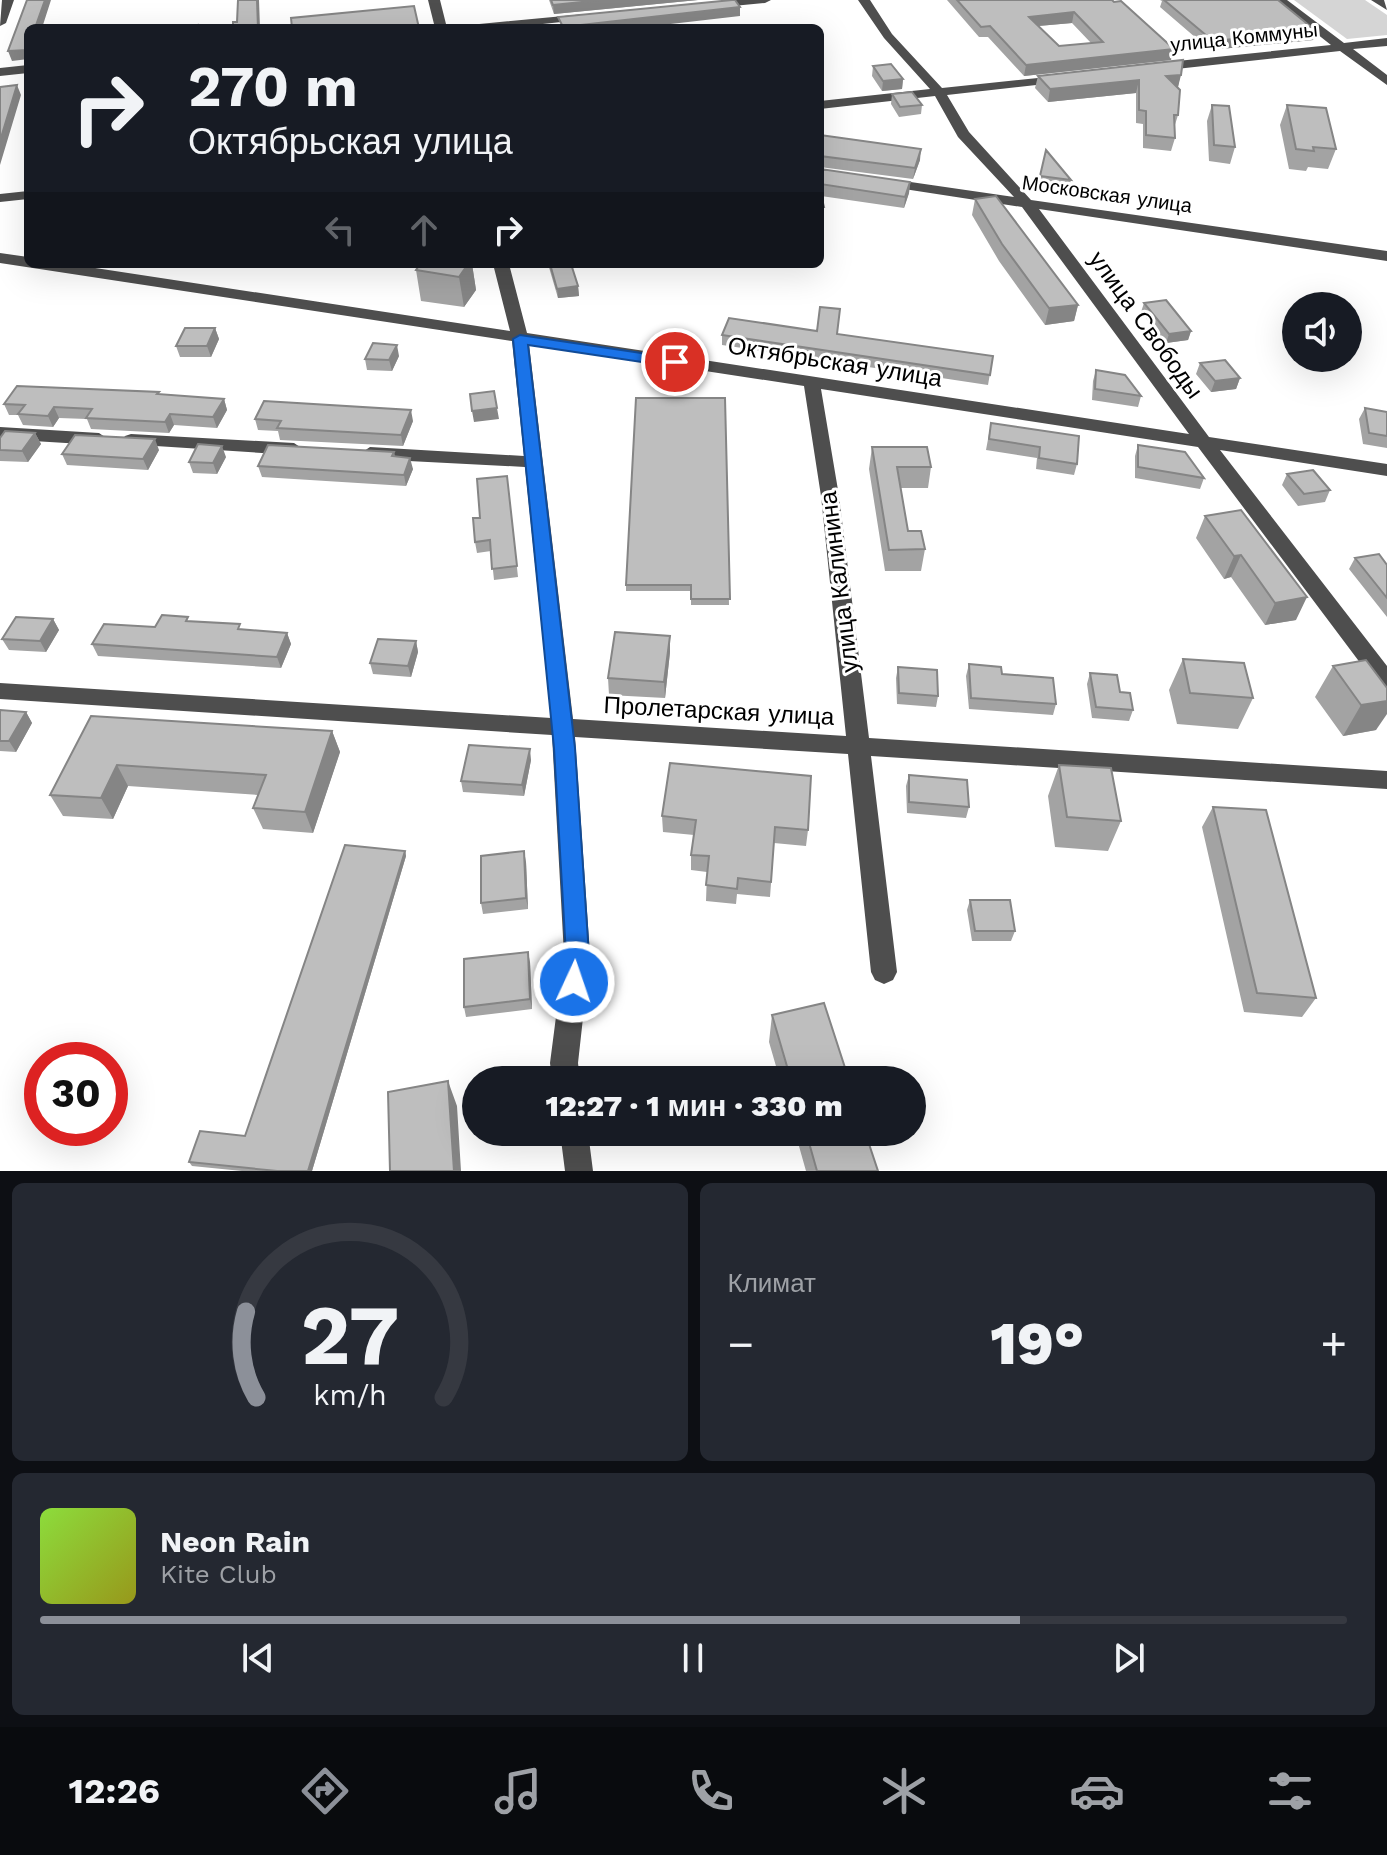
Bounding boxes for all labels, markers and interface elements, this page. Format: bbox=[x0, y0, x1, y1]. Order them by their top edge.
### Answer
street label: улица Коммуны bbox=[1169, 17, 1319, 57]
text: 270 m bbox=[188, 54, 358, 120]
icon: right bbox=[56, 56, 160, 160]
text: Октябрьская улица bbox=[188, 121, 513, 163]
street label: Московская улица bbox=[1020, 170, 1194, 218]
icon: left bbox=[318, 208, 362, 252]
icon: ahead bbox=[402, 208, 446, 252]
icon: right bbox=[486, 208, 530, 252]
street label: улица Свободы bbox=[1083, 246, 1209, 404]
map controls bbox=[1282, 292, 1362, 372]
button: sound bbox=[1282, 292, 1362, 372]
pin bbox=[641, 328, 709, 396]
street label: Октябрьская улица bbox=[726, 331, 945, 393]
icon: arrive bbox=[653, 340, 697, 384]
street label: улица Калинина bbox=[814, 489, 864, 674]
street label: Пролетарская улица bbox=[603, 691, 836, 731]
position arrow bbox=[532, 940, 616, 1024]
speed limit sign: 30 bbox=[24, 1042, 128, 1146]
text: 12:27 · 1 мин · 330 m bbox=[545, 1088, 843, 1123]
text: Климат bbox=[728, 1268, 816, 1298]
text: 27 bbox=[300, 1287, 399, 1384]
text: 19° bbox=[990, 1308, 1084, 1379]
text: − bbox=[728, 1318, 754, 1370]
text: + bbox=[1320, 1318, 1347, 1370]
text: km/h bbox=[313, 1378, 387, 1412]
text: Neon Rain bbox=[160, 1524, 310, 1559]
text: Kite Club bbox=[160, 1559, 277, 1589]
icon: previous bbox=[236, 1636, 280, 1680]
icon: pause bbox=[671, 1636, 715, 1680]
icon: next bbox=[1107, 1636, 1151, 1680]
icon: directions bbox=[297, 1763, 353, 1819]
icon: music bbox=[490, 1763, 546, 1819]
icon: phone bbox=[683, 1763, 739, 1819]
icon: climate bbox=[876, 1763, 932, 1819]
icon: car bbox=[1069, 1763, 1125, 1819]
icon: filters bbox=[1262, 1763, 1318, 1819]
text: 12:26 bbox=[69, 1770, 160, 1812]

